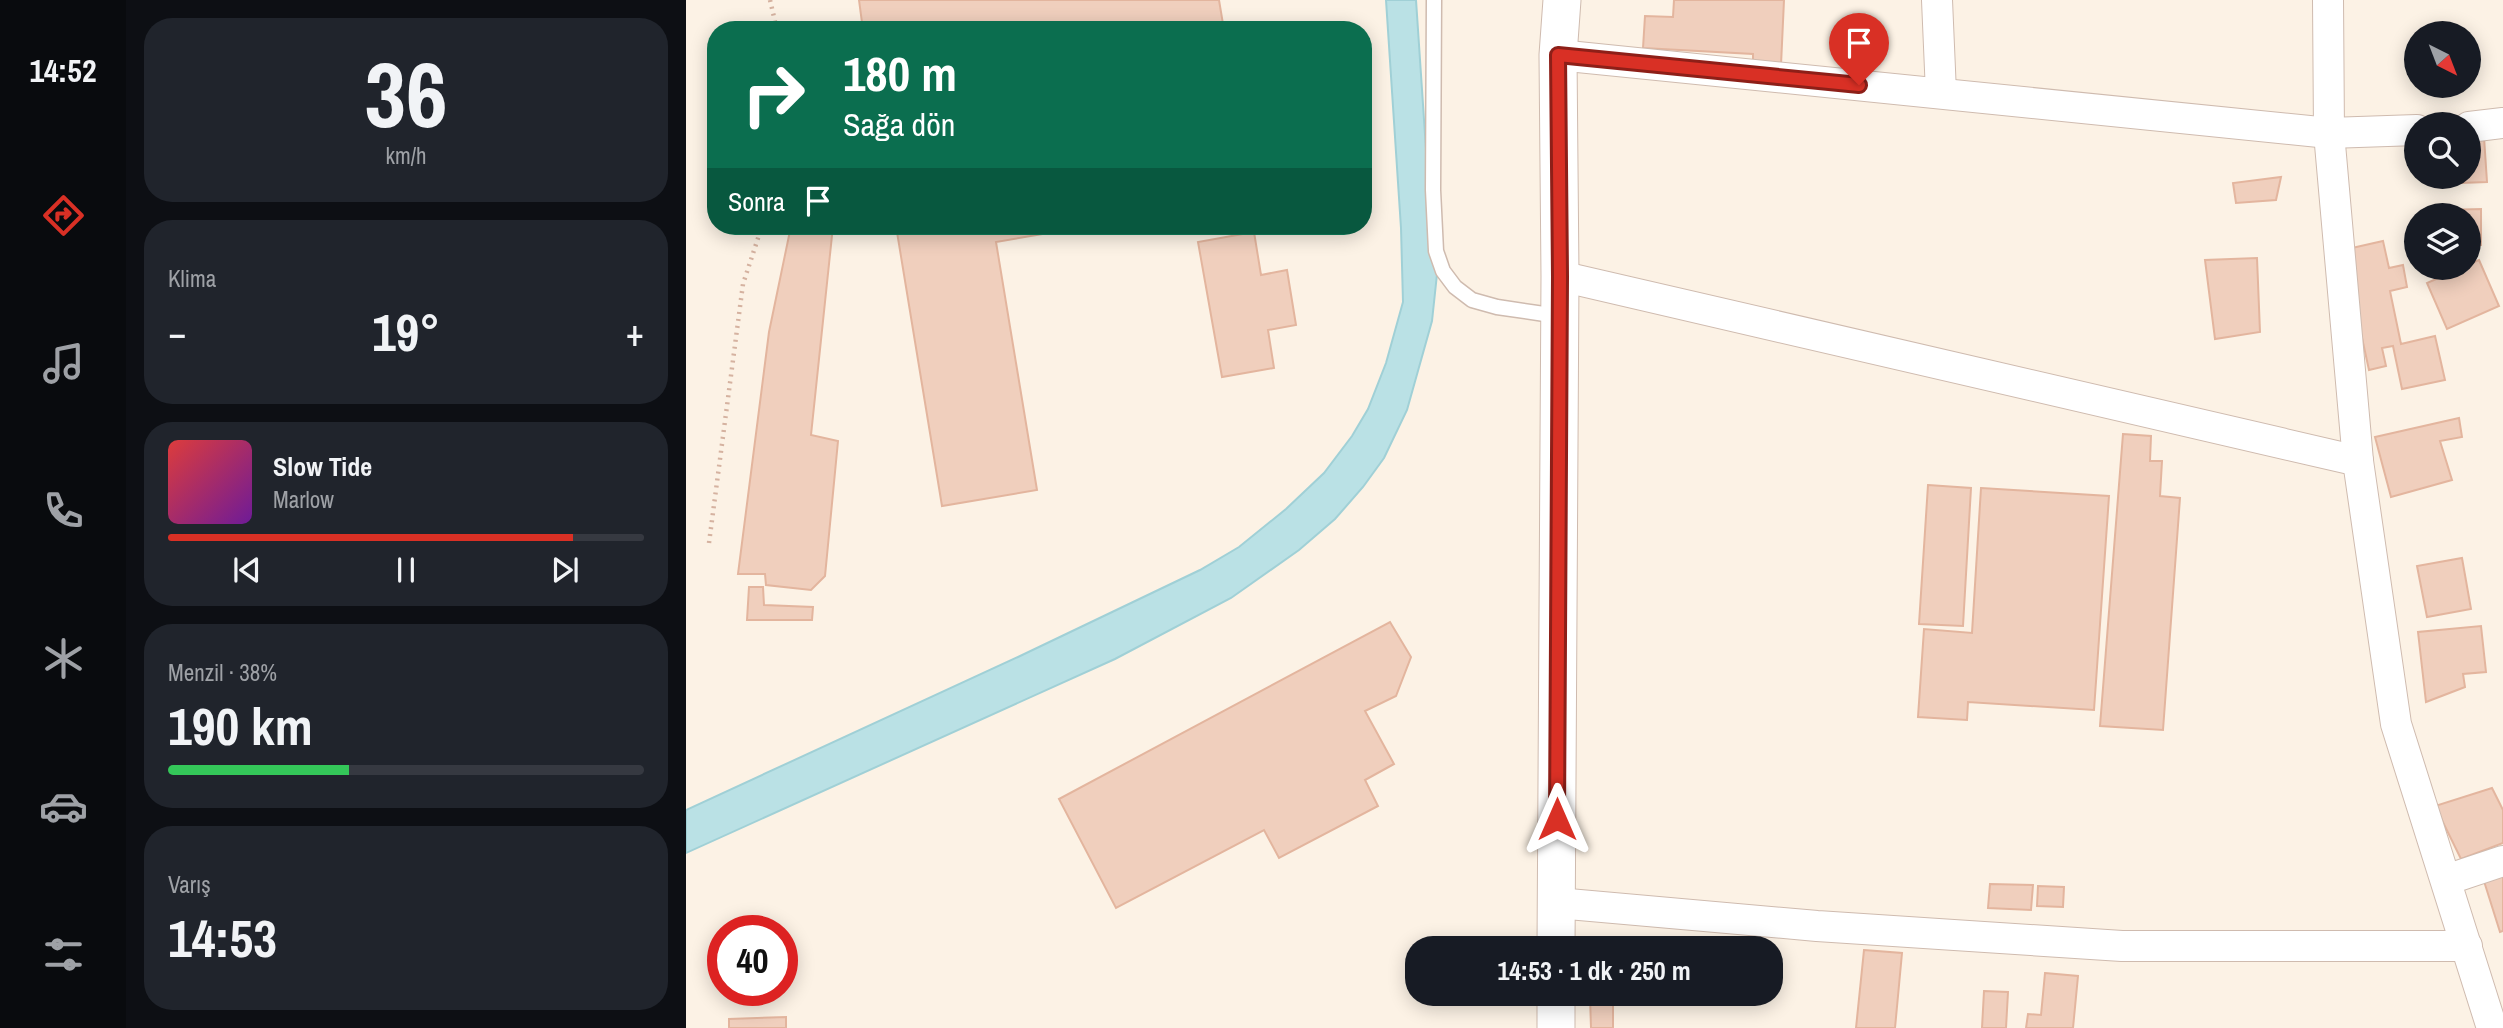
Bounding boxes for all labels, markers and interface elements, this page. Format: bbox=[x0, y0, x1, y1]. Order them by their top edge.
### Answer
pin bbox=[1829, 13, 1889, 85]
north arrow bbox=[2404, 21, 2482, 98]
map controls bbox=[2404, 21, 2481, 280]
icon: arrive bbox=[1840, 24, 1878, 62]
text: 36 bbox=[365, 33, 448, 155]
text: 180 m bbox=[843, 40, 957, 106]
text: 14:52 bbox=[29, 49, 97, 92]
icon: right bbox=[728, 49, 819, 140]
text: Sağa dön bbox=[843, 103, 955, 146]
button: search bbox=[2404, 112, 2481, 189]
text: km/h bbox=[386, 140, 426, 171]
icon: arrive bbox=[799, 182, 837, 220]
text: Sonra bbox=[728, 184, 785, 219]
icon: directions bbox=[39, 191, 88, 240]
button: layers bbox=[2404, 203, 2481, 280]
text: Klima bbox=[168, 263, 216, 294]
text: 19° bbox=[372, 297, 440, 367]
text: − bbox=[168, 307, 186, 358]
text: + bbox=[626, 307, 644, 358]
icon: music bbox=[39, 339, 88, 388]
text: Slow Tide bbox=[273, 449, 372, 484]
text: Marlow bbox=[273, 484, 334, 515]
icon: phone bbox=[39, 486, 88, 535]
icon: previous bbox=[228, 551, 266, 589]
icon: pause bbox=[387, 551, 425, 589]
icon: next bbox=[546, 551, 584, 589]
icon: climate bbox=[39, 634, 88, 683]
text: Menzil · 38% bbox=[168, 657, 277, 688]
text: 190 km bbox=[168, 691, 313, 761]
icon: car bbox=[39, 782, 88, 831]
position arrow bbox=[1520, 782, 1594, 856]
text: Varış bbox=[168, 869, 211, 900]
text: 14:53 bbox=[168, 903, 277, 973]
speed limit sign: 40 bbox=[707, 915, 798, 1006]
icon: filters bbox=[39, 930, 88, 979]
text: 14:53 · 1 dk · 250 m bbox=[1497, 953, 1691, 988]

